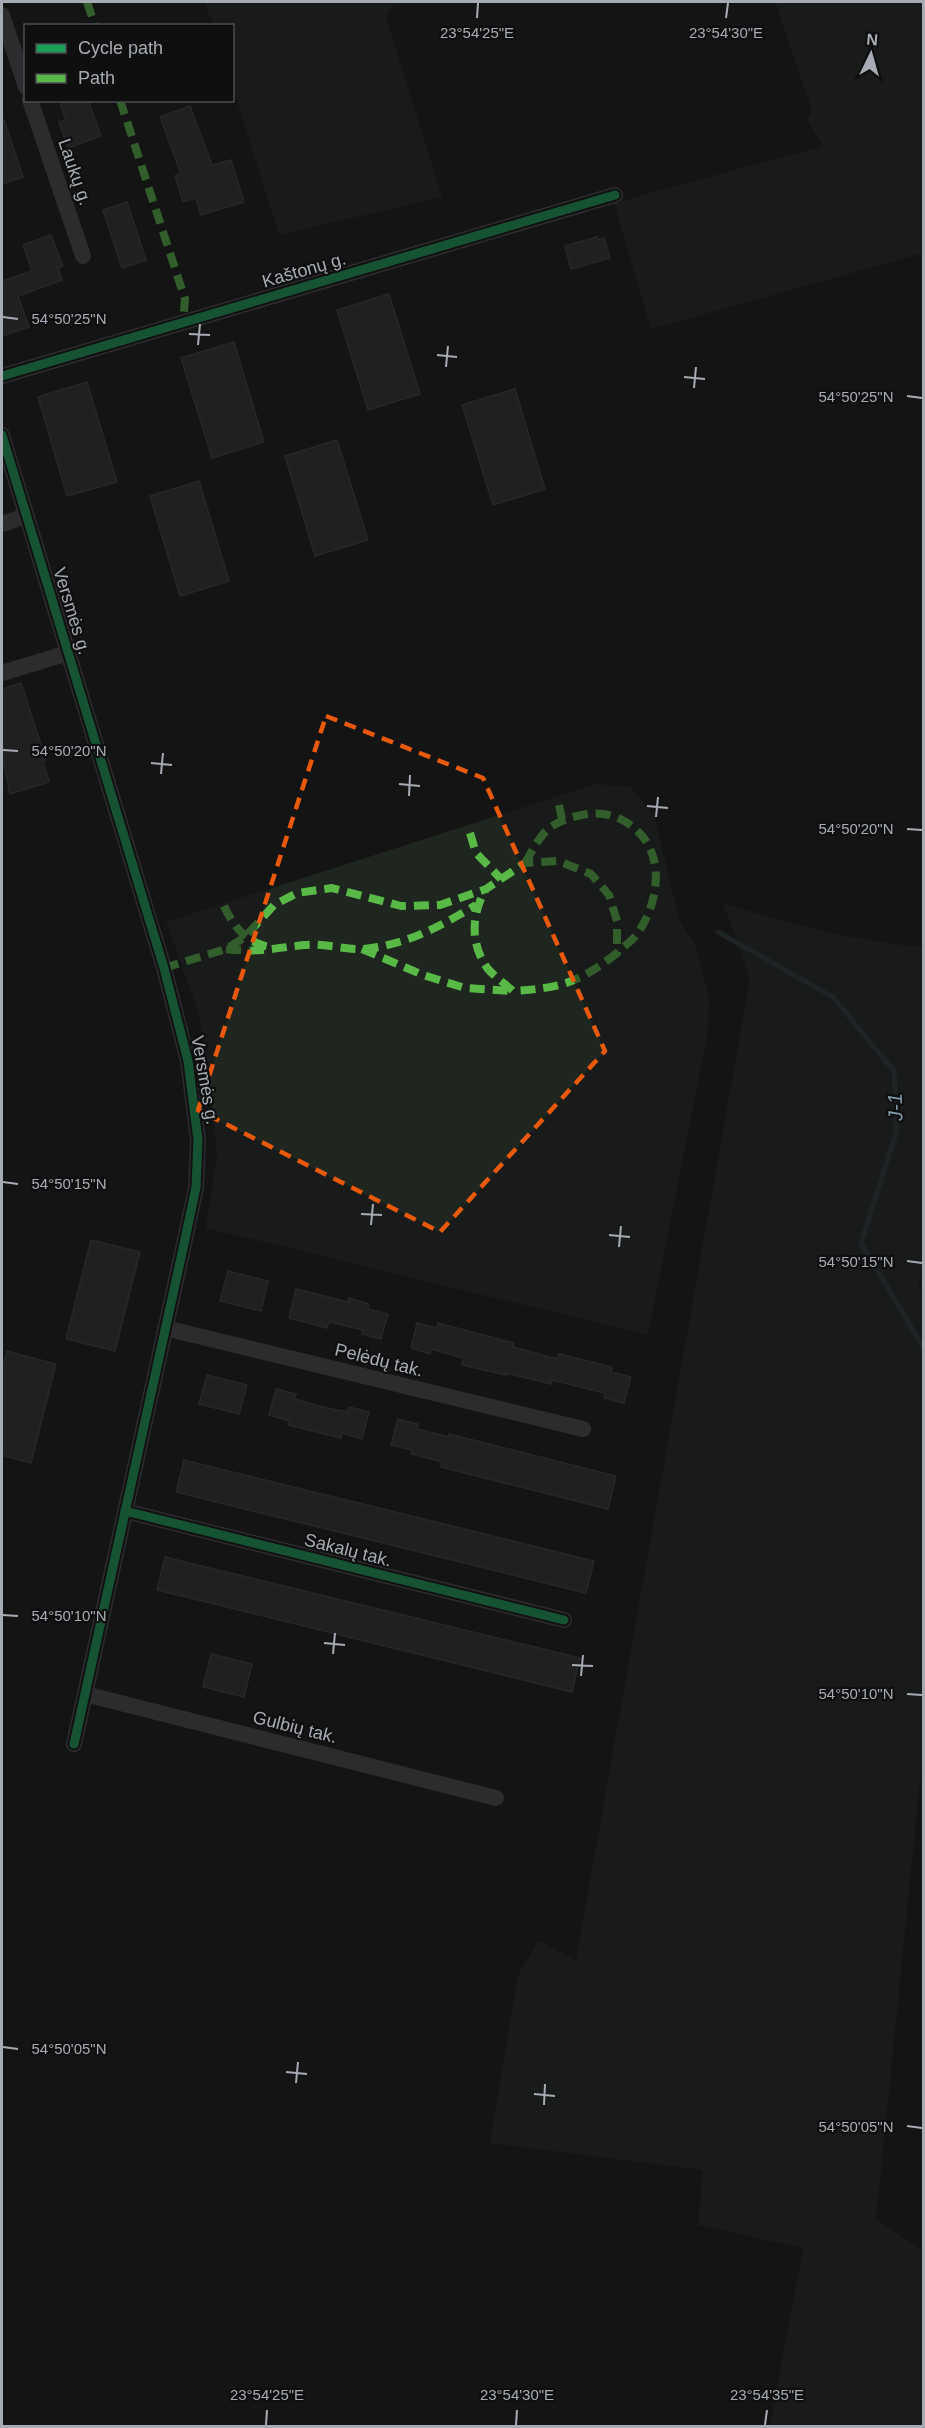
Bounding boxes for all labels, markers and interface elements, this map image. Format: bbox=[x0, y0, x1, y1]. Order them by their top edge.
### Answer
legend bbox=[24, 24, 234, 102]
text: 23°54'25"E bbox=[440, 24, 514, 41]
text: 23°54'30"E bbox=[689, 24, 763, 41]
north arrow bbox=[841, 24, 901, 84]
text: N bbox=[866, 31, 879, 49]
text: Cycle path bbox=[78, 38, 163, 58]
text: Path bbox=[78, 68, 115, 88]
street label: Laukų g. bbox=[54, 136, 96, 208]
street label: Kaštonų g. bbox=[260, 249, 348, 291]
text: 54°50'25"N bbox=[31, 310, 107, 327]
text: 54°50'25"N bbox=[818, 388, 894, 405]
street label: Versmės g. bbox=[49, 565, 95, 657]
text: 54°50'20"N bbox=[31, 742, 107, 759]
text: 54°50'20"N bbox=[818, 820, 894, 837]
street label: Versmės g. bbox=[187, 1034, 223, 1126]
water label: J-1 bbox=[884, 1093, 907, 1122]
text: 54°50'15"N bbox=[31, 1175, 107, 1192]
text: 54°50'15"N bbox=[818, 1253, 894, 1270]
street label: Pelėdų tak. bbox=[333, 1339, 425, 1381]
street label: Sakalų tak. bbox=[302, 1530, 394, 1570]
text: 54°50'10"N bbox=[31, 1607, 107, 1624]
text: 54°50'10"N bbox=[818, 1685, 894, 1702]
street label: Gulbių tak. bbox=[251, 1707, 339, 1747]
text: 54°50'05"N bbox=[31, 2040, 107, 2057]
text: 54°50'05"N bbox=[818, 2118, 894, 2135]
text: 23°54'25"E bbox=[230, 2386, 304, 2403]
text: 23°54'30"E bbox=[480, 2386, 554, 2403]
text: 23°54'35"E bbox=[730, 2386, 804, 2403]

